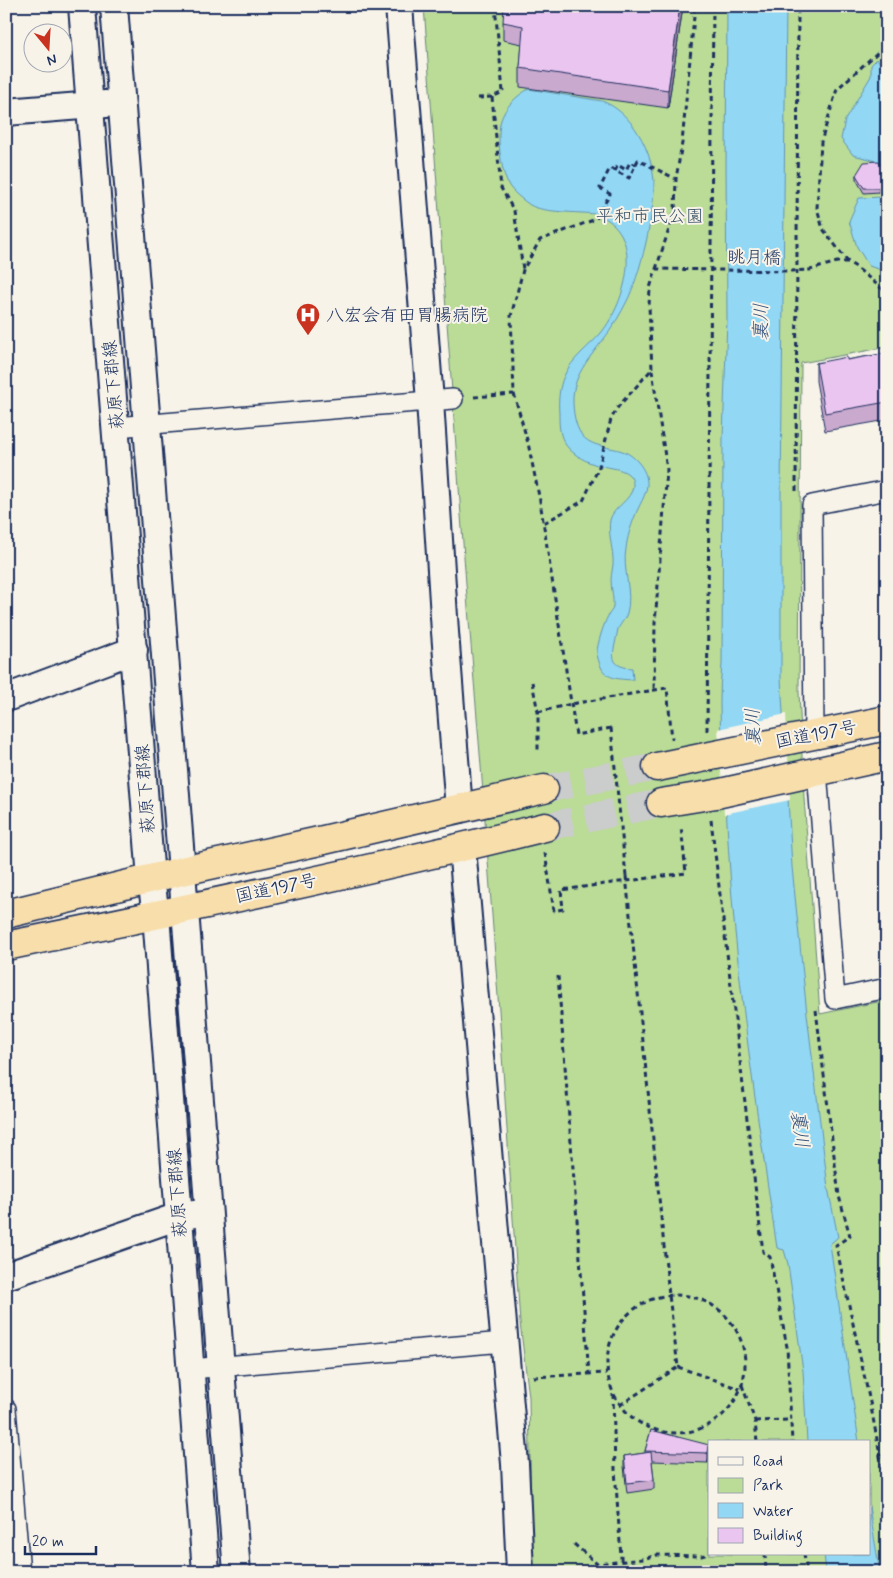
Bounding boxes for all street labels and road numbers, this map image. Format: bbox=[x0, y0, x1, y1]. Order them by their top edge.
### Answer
street label: 眺月橋 bbox=[727, 246, 781, 270]
street label: 萩原下郡線 bbox=[98, 339, 130, 431]
street label: 国道197号 bbox=[773, 715, 859, 755]
street label: 萩原下郡線 bbox=[131, 743, 161, 835]
street label: 国道197号 bbox=[233, 869, 319, 909]
street label: 萩原下郡線 bbox=[163, 1147, 193, 1239]

